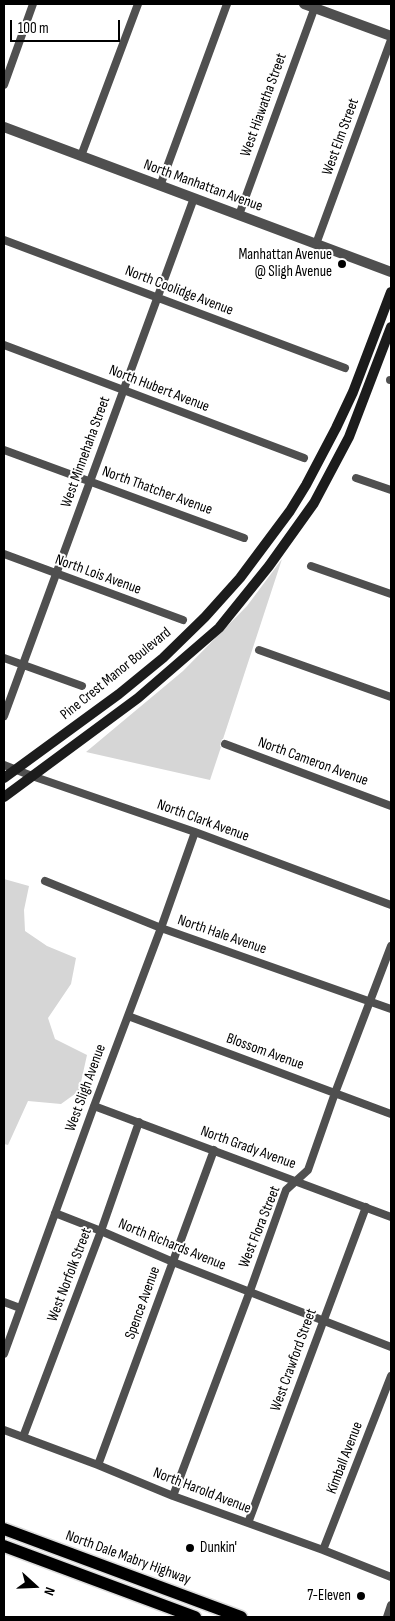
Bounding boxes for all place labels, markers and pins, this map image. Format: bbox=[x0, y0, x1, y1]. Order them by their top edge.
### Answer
place label: Manhattan Avenue @ Sligh Avenue bbox=[238, 246, 332, 281]
marker: Manhattan Avenue @ Sligh Avenue bbox=[336, 258, 348, 270]
place label: Dunkin' bbox=[200, 1539, 237, 1557]
marker: Dunkin' bbox=[184, 1542, 196, 1554]
place label: 7-Eleven bbox=[307, 1587, 351, 1605]
marker: 7-Eleven bbox=[355, 1590, 367, 1602]

